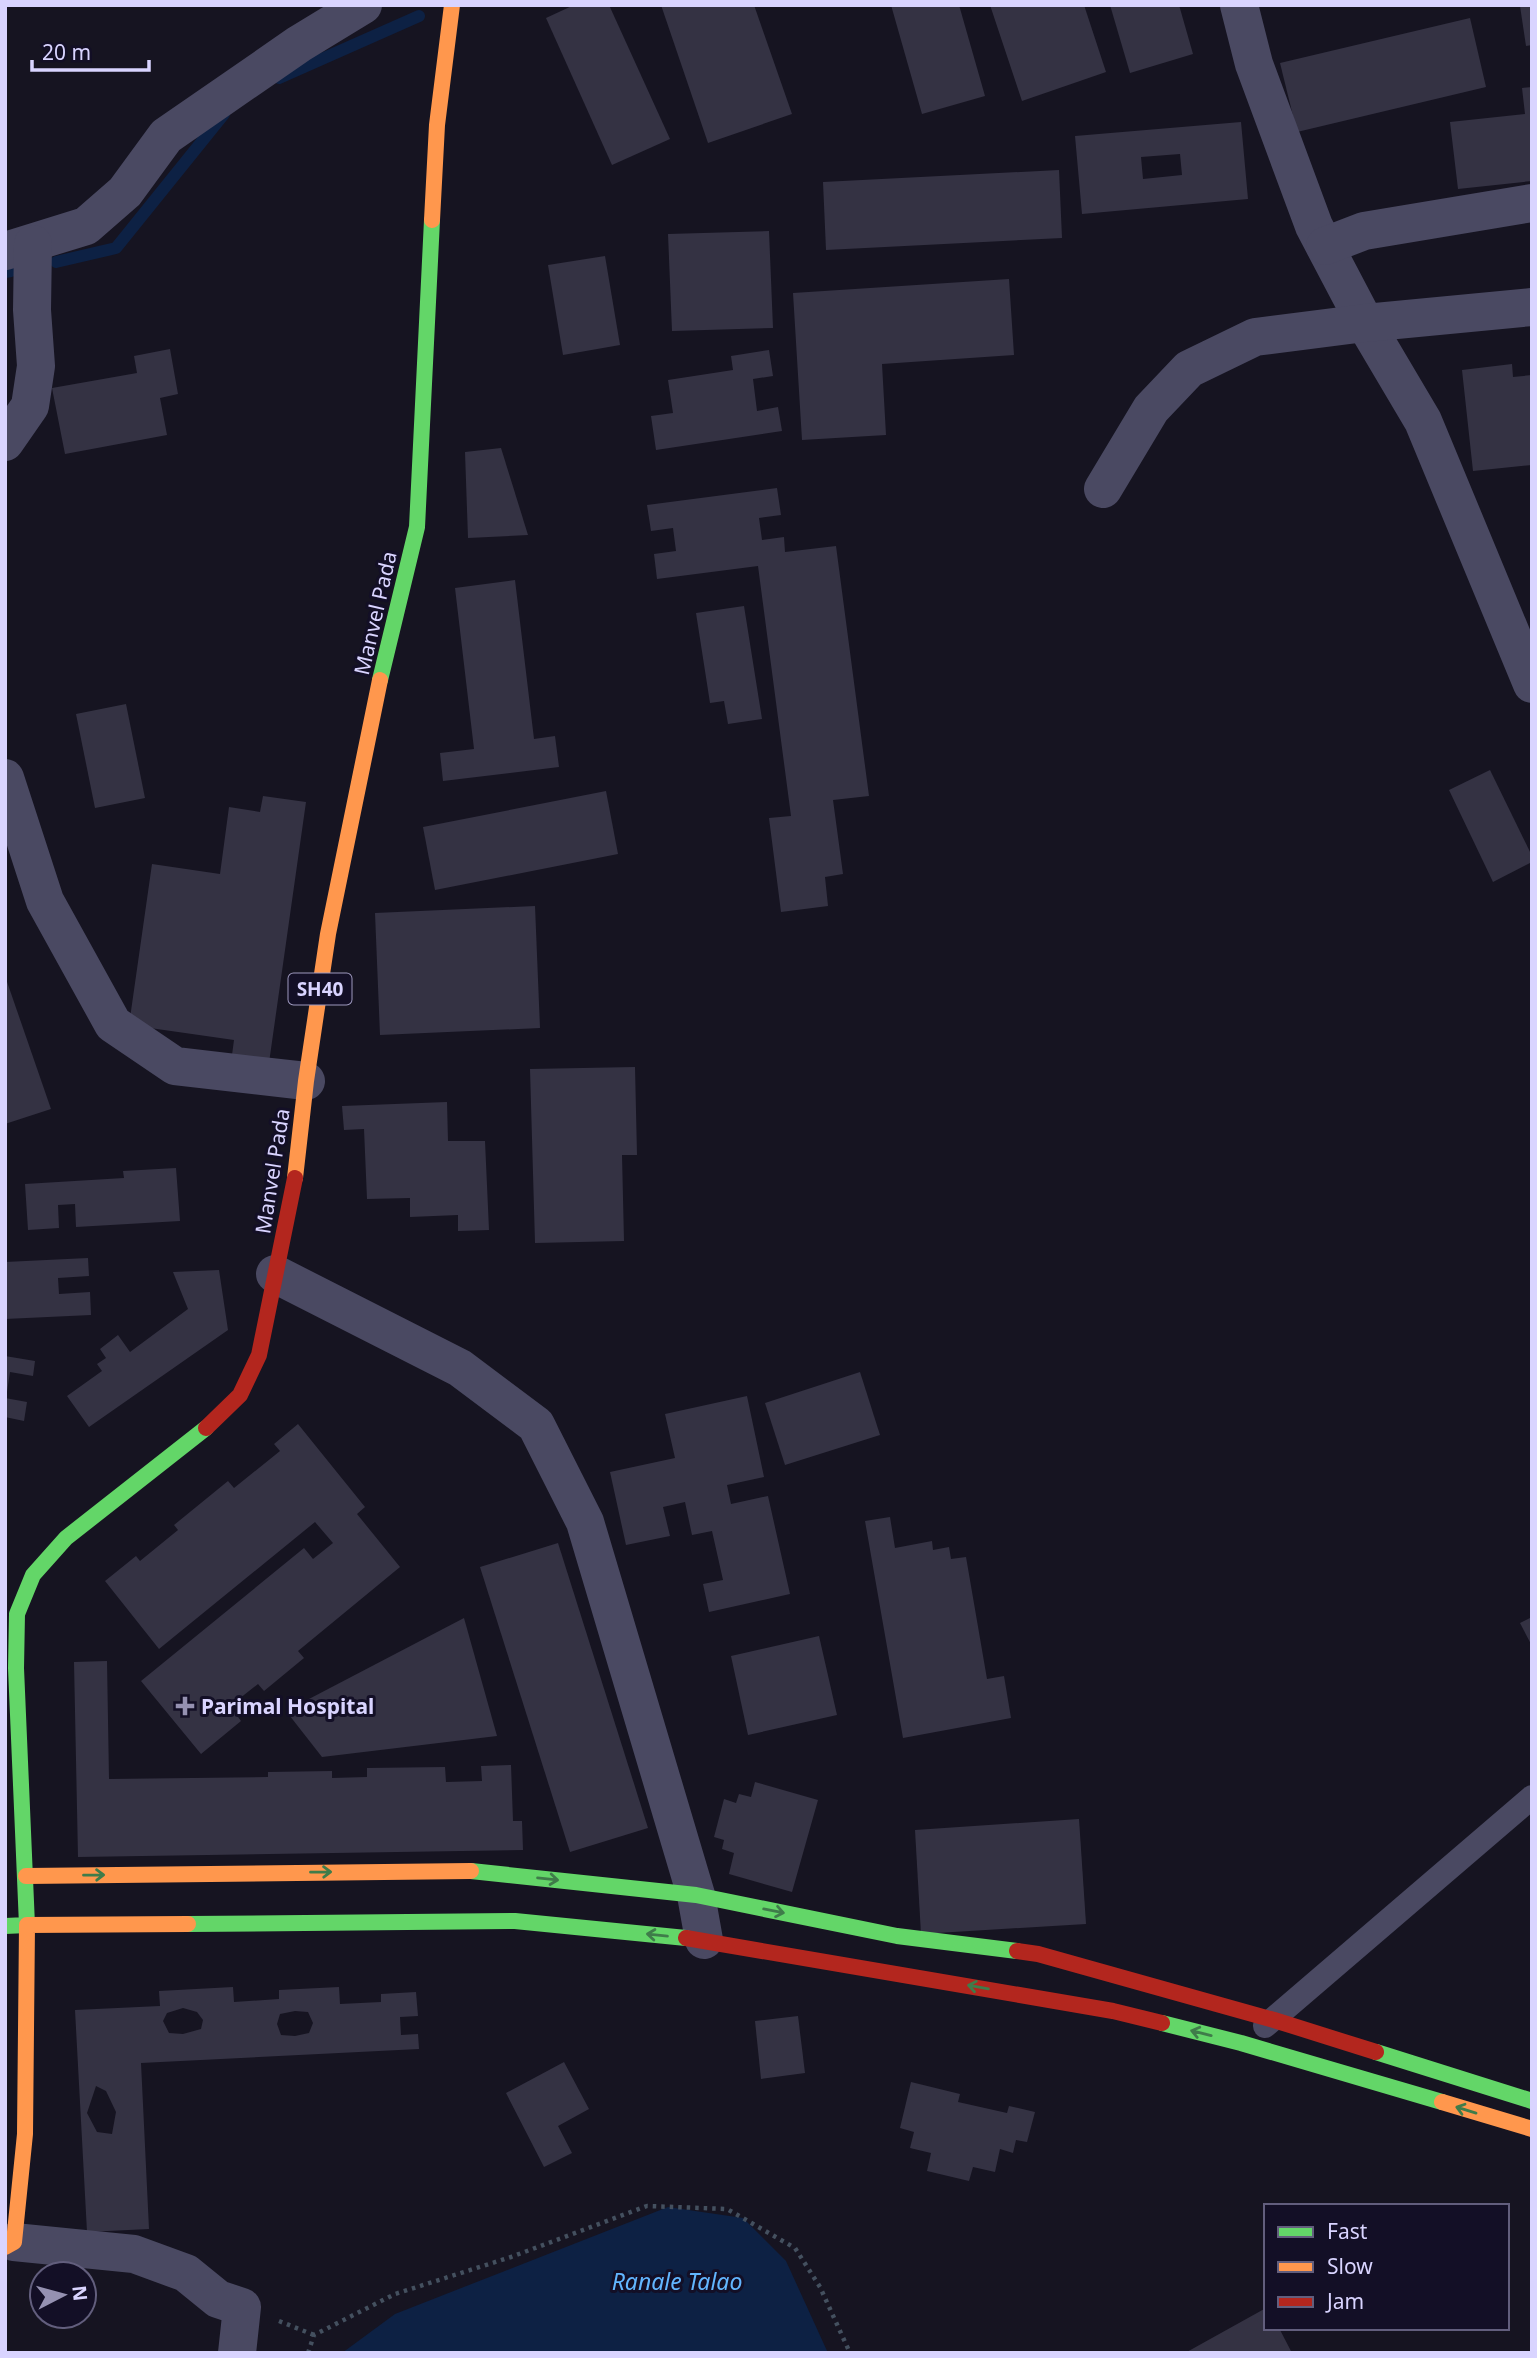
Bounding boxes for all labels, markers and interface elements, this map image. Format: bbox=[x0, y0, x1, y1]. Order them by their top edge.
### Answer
scale bar bbox=[32, 28, 149, 72]
text: 20 m bbox=[42, 38, 91, 66]
street label: Manvel Pada bbox=[347, 548, 403, 678]
road number: SH40 bbox=[288, 973, 352, 1004]
street label: Manvel Pada bbox=[248, 1106, 296, 1236]
place label: Parimal Hospital bbox=[201, 1692, 374, 1720]
marker: Parimal Hospital bbox=[175, 1696, 195, 1716]
one-way arrow bbox=[310, 1865, 333, 1879]
one-way arrow bbox=[82, 1868, 105, 1882]
one-way arrow bbox=[537, 1873, 559, 1886]
one-way arrow bbox=[762, 1904, 785, 1918]
one-way arrow bbox=[646, 1928, 669, 1941]
one-way arrow bbox=[967, 1980, 990, 1993]
one-way arrow bbox=[1190, 2025, 1213, 2039]
one-way arrow bbox=[1456, 2102, 1478, 2115]
legend bbox=[1264, 2204, 1509, 2330]
text: Fast bbox=[1327, 2217, 1368, 2245]
text: Slow bbox=[1327, 2252, 1373, 2280]
north arrow bbox=[28, 2260, 98, 2330]
water label: Ranale Talao bbox=[612, 2265, 742, 2297]
text: N bbox=[66, 2284, 94, 2302]
text: Jam bbox=[1325, 2287, 1364, 2315]

